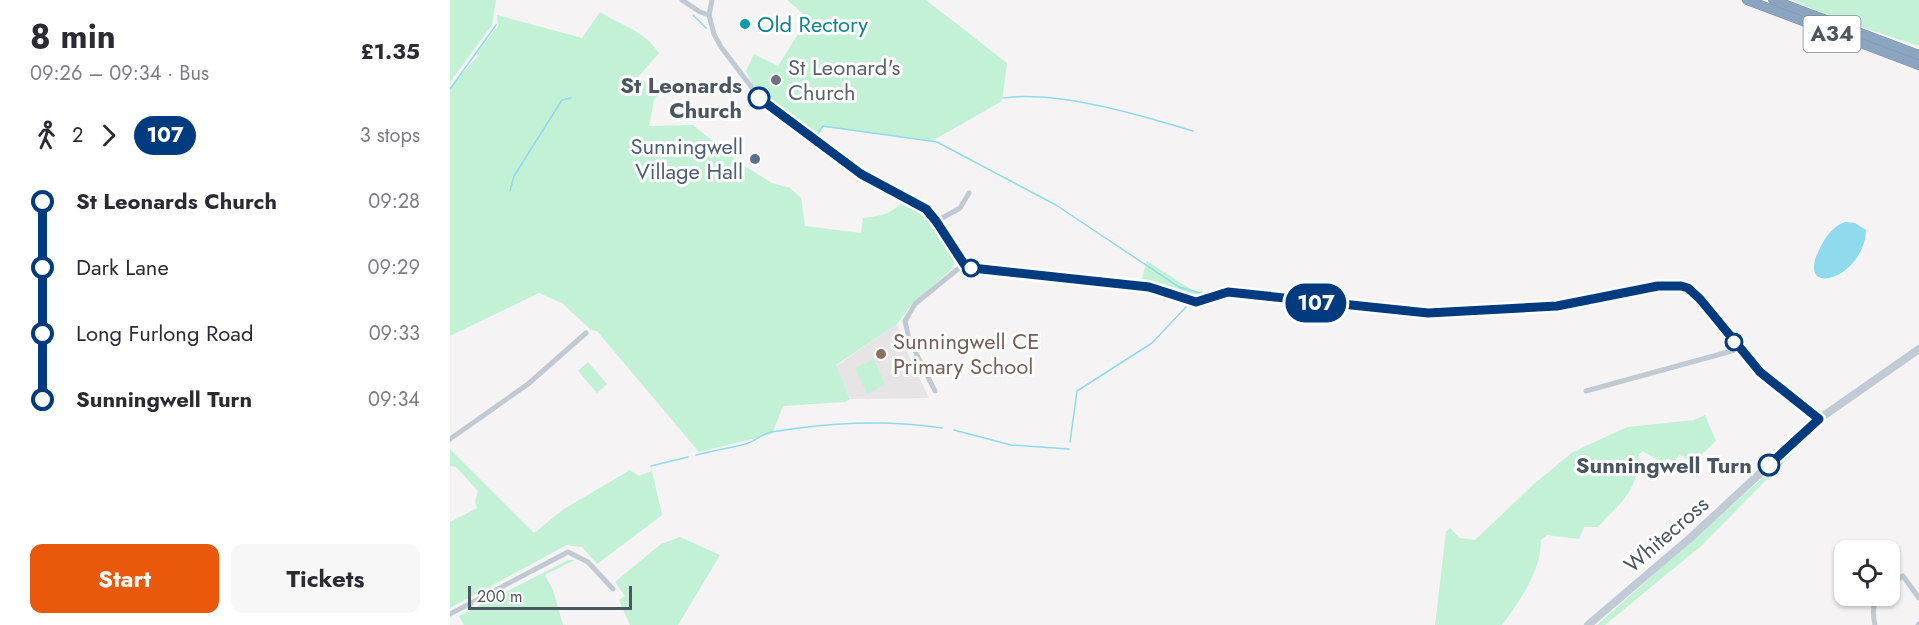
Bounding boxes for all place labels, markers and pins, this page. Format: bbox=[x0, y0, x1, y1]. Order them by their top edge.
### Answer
place label: Old Rectory bbox=[757, 8, 868, 40]
marker: Old Rectory bbox=[738, 17, 752, 31]
place label: St Leonard's Church bbox=[788, 51, 900, 108]
place label: St Leonards Church bbox=[620, 69, 742, 126]
marker: St Leonard's Church bbox=[769, 73, 783, 87]
marker: St Leonards Church bbox=[748, 87, 770, 109]
place label: Sunningwell Village Hall bbox=[630, 130, 743, 187]
marker: Sunningwell Village Hall bbox=[748, 152, 762, 166]
unlabelled marker bbox=[962, 259, 980, 277]
place label: Sunningwell CE Primary School bbox=[893, 325, 1039, 382]
unlabelled marker bbox=[1725, 333, 1743, 351]
marker: Sunningwell CE Primary School bbox=[874, 347, 888, 361]
place label: Sunningwell Turn bbox=[1576, 449, 1752, 481]
marker: Sunningwell Turn bbox=[1758, 454, 1780, 476]

